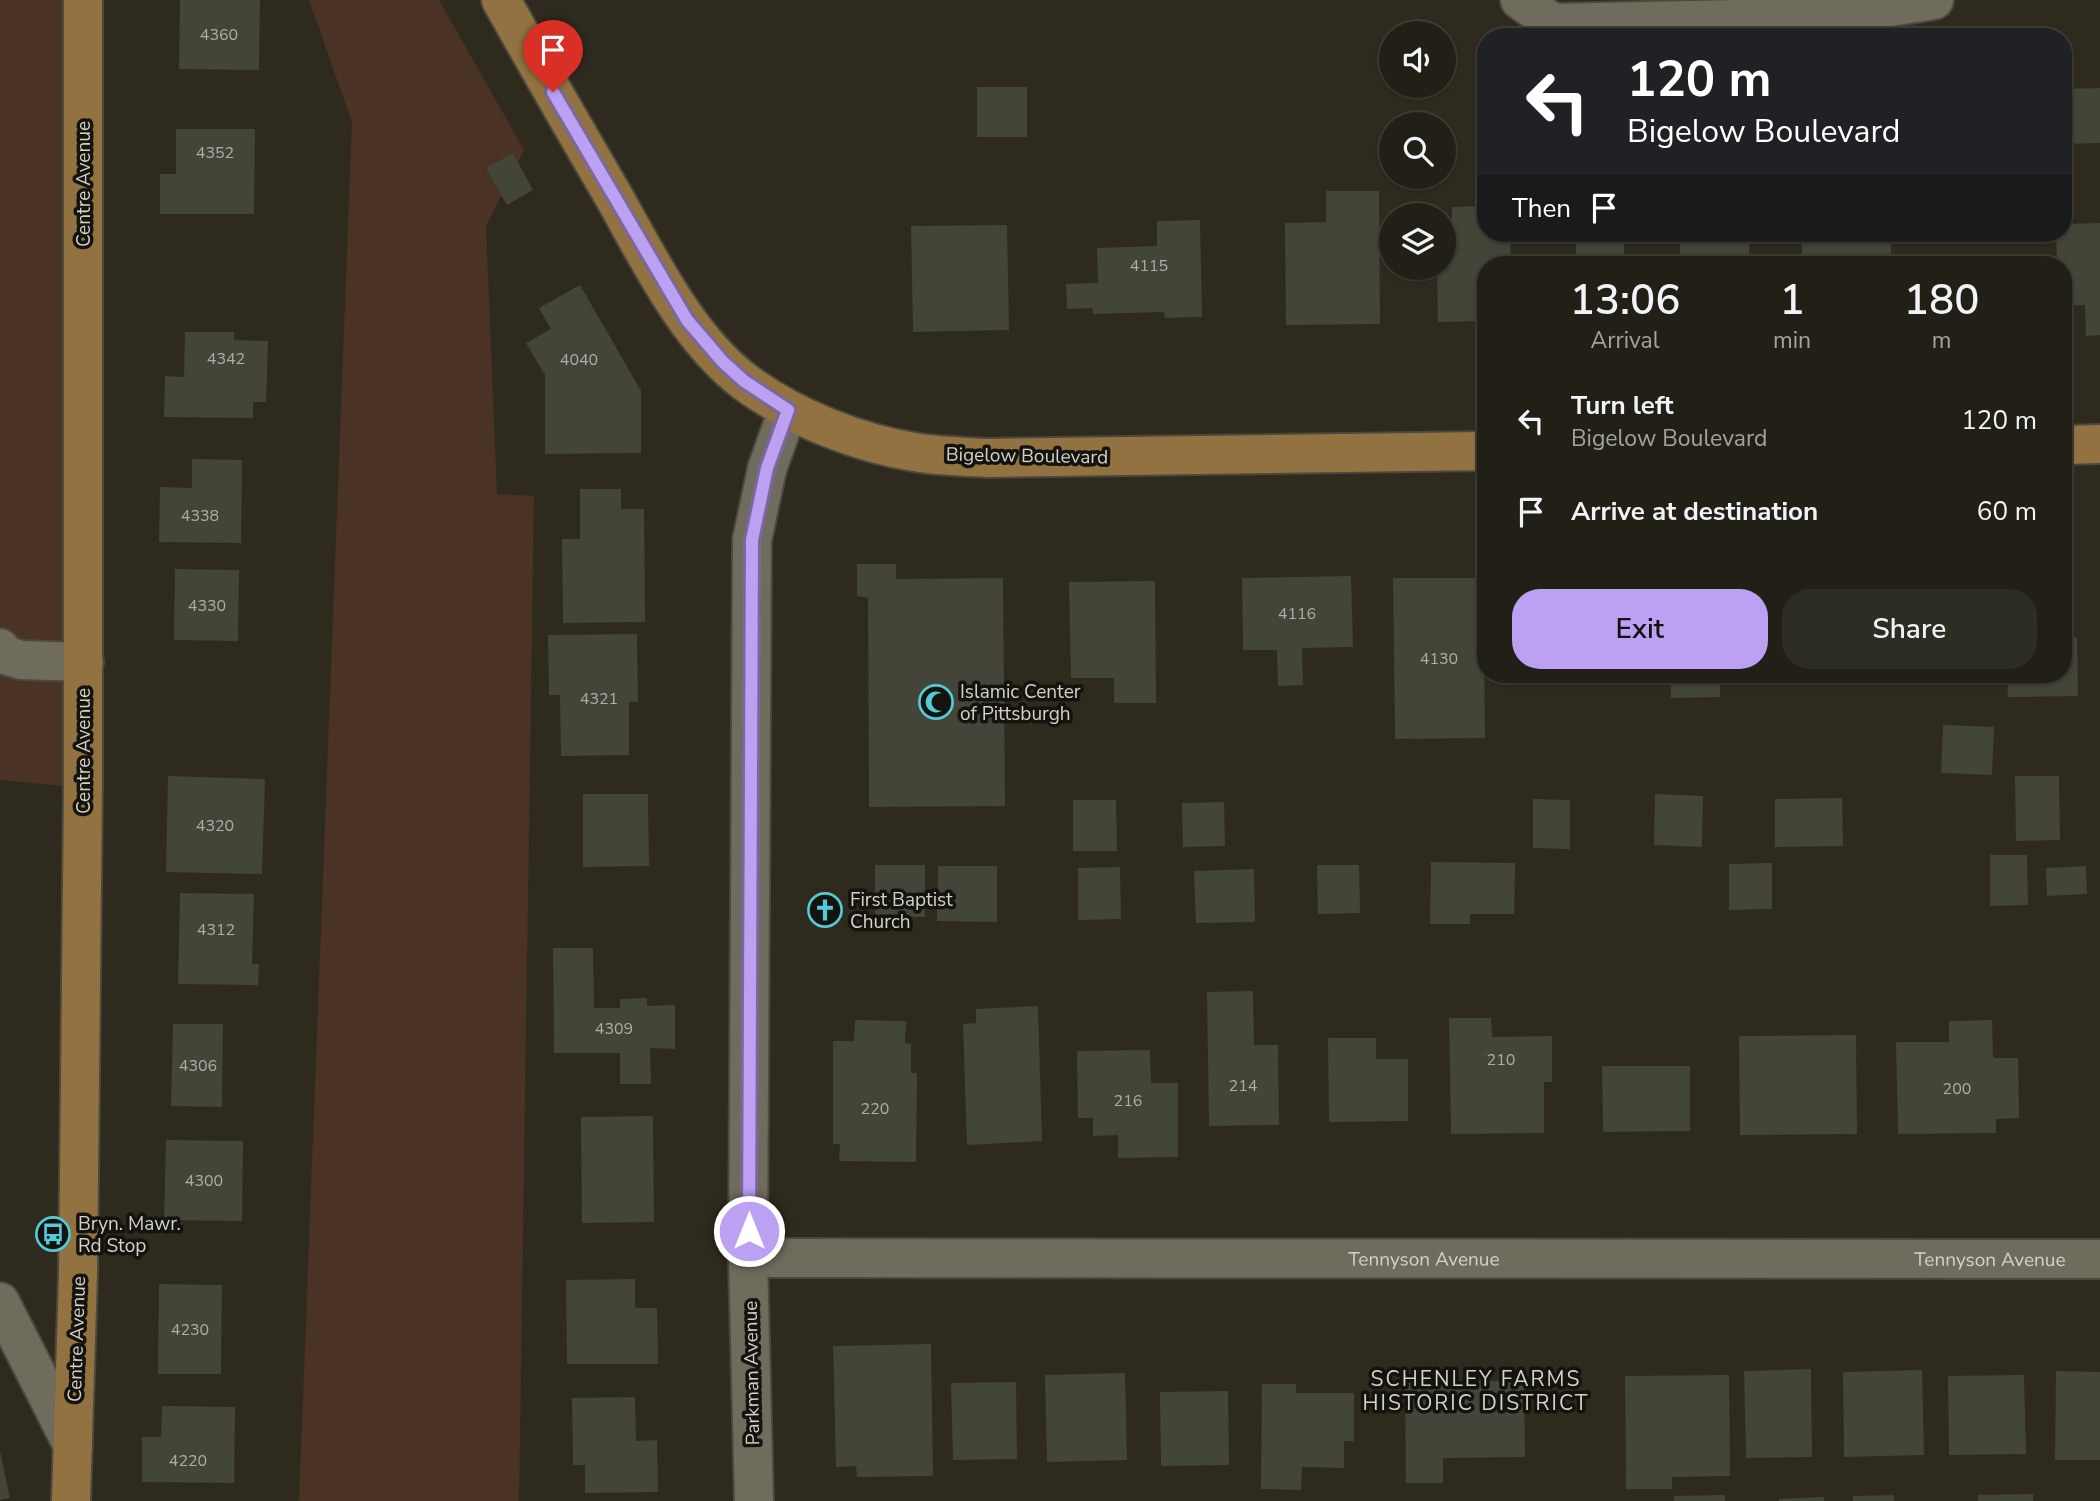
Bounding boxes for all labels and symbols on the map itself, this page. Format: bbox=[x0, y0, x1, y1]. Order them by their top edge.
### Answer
pin bbox=[523, 20, 583, 92]
house number: 4360 bbox=[200, 24, 238, 46]
street label: Centre Avenue bbox=[71, 121, 97, 247]
house number: 4352 bbox=[196, 142, 234, 164]
house number: 4115 bbox=[1130, 255, 1168, 277]
house number: 4342 bbox=[207, 348, 245, 370]
house number: 4040 bbox=[560, 349, 598, 371]
street label: Bigelow Boulevard bbox=[946, 442, 1108, 470]
house number: 4338 bbox=[181, 505, 219, 527]
house number: 4330 bbox=[188, 595, 226, 617]
house number: 4116 bbox=[1278, 603, 1316, 625]
house number: 4130 bbox=[1420, 648, 1458, 670]
place label: Islamic Center of Pittsburgh bbox=[960, 679, 1081, 727]
mosque icon: Islamic Center of Pittsburgh bbox=[917, 683, 955, 721]
street label: Centre Avenue bbox=[71, 688, 97, 814]
house number: 4321 bbox=[580, 688, 618, 710]
house number: 4320 bbox=[196, 815, 234, 837]
place label: First Baptist Church bbox=[850, 887, 953, 935]
church icon: First Baptist Church bbox=[806, 891, 844, 929]
house number: 4312 bbox=[197, 919, 235, 941]
house number: 4309 bbox=[595, 1018, 633, 1040]
house number: 210 bbox=[1487, 1049, 1515, 1071]
house number: 4306 bbox=[179, 1055, 217, 1077]
house number: 214 bbox=[1229, 1075, 1258, 1097]
house number: 200 bbox=[1943, 1078, 1971, 1100]
house number: 216 bbox=[1114, 1090, 1142, 1112]
house number: 220 bbox=[861, 1098, 889, 1120]
house number: 4300 bbox=[185, 1170, 223, 1192]
position arrow bbox=[712, 1194, 786, 1268]
place label: Bryn. Mawr. Rd Stop bbox=[78, 1211, 181, 1259]
bus stop icon: Bryn. Mawr. Rd Stop bbox=[34, 1215, 72, 1253]
street label: Tennyson Avenue bbox=[1348, 1246, 1500, 1273]
street label: Tennyson Avenue bbox=[1914, 1247, 2066, 1273]
street label: Centre Avenue bbox=[62, 1276, 92, 1402]
street label: Parkman Avenue bbox=[738, 1300, 766, 1446]
house number: 4230 bbox=[171, 1319, 209, 1341]
district label: SCHENLEY FARMS HISTORIC DISTRICT bbox=[1363, 1365, 1589, 1417]
house number: 4220 bbox=[169, 1450, 207, 1472]

